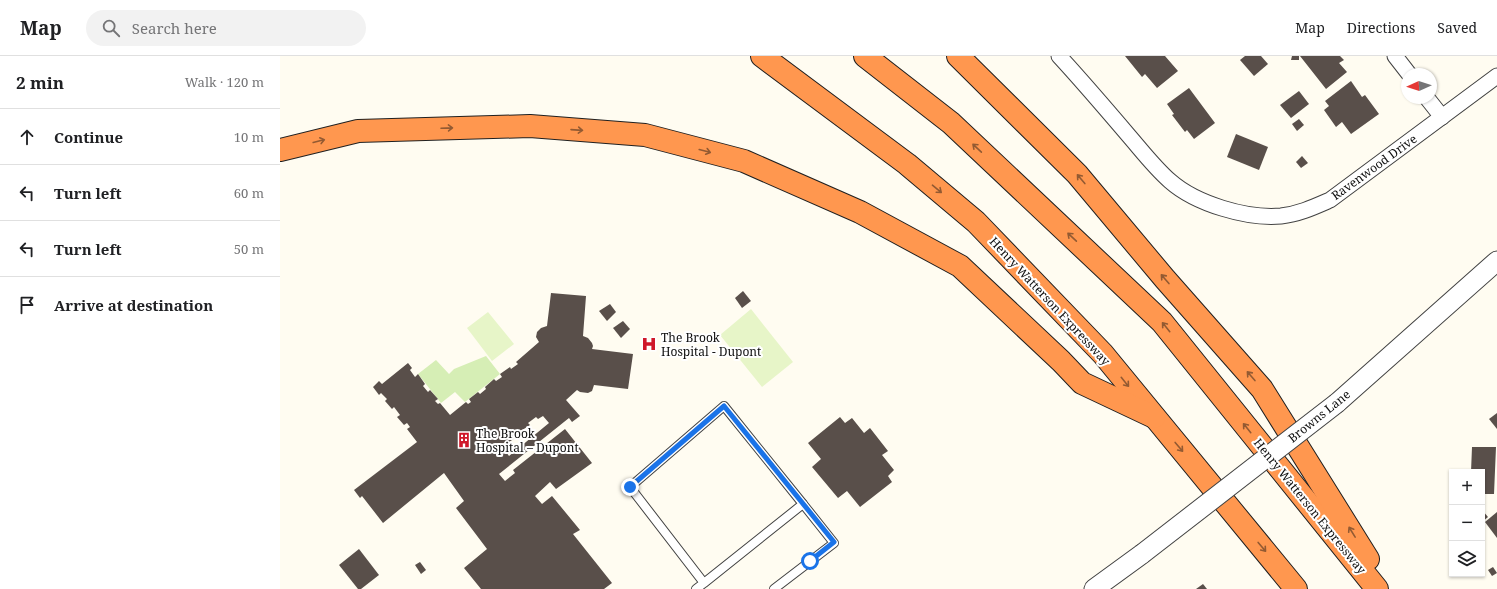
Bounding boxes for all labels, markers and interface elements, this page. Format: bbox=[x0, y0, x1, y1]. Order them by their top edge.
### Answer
search box bbox=[86, 10, 366, 46]
text: Map bbox=[20, 15, 62, 41]
icon: search bbox=[100, 17, 122, 39]
text: Search here bbox=[132, 18, 217, 38]
text: Map bbox=[1295, 18, 1325, 37]
text: Directions bbox=[1347, 18, 1415, 37]
text: Saved bbox=[1437, 18, 1477, 37]
north arrow bbox=[1401, 68, 1437, 104]
text: 2 min bbox=[16, 71, 64, 94]
text: Walk · 120 m bbox=[185, 73, 264, 91]
one-way arrow bbox=[440, 125, 453, 132]
icon: ahead bbox=[16, 126, 38, 148]
one-way arrow bbox=[570, 126, 583, 133]
text: Continue bbox=[54, 127, 123, 147]
text: 10 m bbox=[234, 128, 264, 146]
street label: Ravenwood Drive bbox=[1328, 130, 1420, 204]
one-way arrow bbox=[312, 136, 325, 144]
one-way arrow bbox=[972, 143, 982, 153]
one-way arrow bbox=[698, 148, 711, 155]
one-way arrow bbox=[1077, 174, 1086, 184]
icon: left bbox=[16, 182, 38, 204]
text: Turn left bbox=[54, 183, 122, 203]
text: 60 m bbox=[234, 184, 264, 202]
one-way arrow bbox=[932, 185, 942, 194]
one-way arrow bbox=[1067, 232, 1077, 242]
street label: Henry Watterson Expressway bbox=[986, 233, 1114, 369]
icon: left bbox=[16, 238, 38, 260]
text: Turn left bbox=[54, 239, 122, 259]
text: 50 m bbox=[234, 240, 264, 258]
one-way arrow bbox=[1160, 273, 1169, 284]
icon: arrive bbox=[16, 294, 38, 316]
text: Arrive at destination bbox=[54, 295, 213, 315]
one-way arrow bbox=[1161, 321, 1170, 332]
place label: The Brook Hospital - Dupont bbox=[661, 329, 761, 360]
hospital icon: The Brook Hospital - Dupont bbox=[640, 335, 658, 353]
one-way arrow bbox=[1246, 371, 1255, 381]
one-way arrow bbox=[1121, 377, 1130, 387]
street label: Browns Lane bbox=[1284, 386, 1354, 446]
one-way arrow bbox=[1243, 422, 1252, 433]
place label: The Brook Hospital – Dupont bbox=[476, 425, 579, 456]
building icon: The Brook Hospital – Dupont bbox=[455, 431, 473, 449]
street label: Henry Watterson Expressway bbox=[1250, 435, 1370, 577]
one-way arrow bbox=[1174, 441, 1183, 452]
map controls bbox=[1449, 469, 1485, 577]
button: + bbox=[1449, 469, 1485, 505]
route end bbox=[621, 478, 639, 496]
button: − bbox=[1449, 505, 1485, 541]
one-way arrow bbox=[1347, 526, 1355, 538]
button: layers bbox=[1449, 541, 1485, 577]
one-way arrow bbox=[1257, 542, 1266, 552]
route start bbox=[801, 552, 819, 570]

